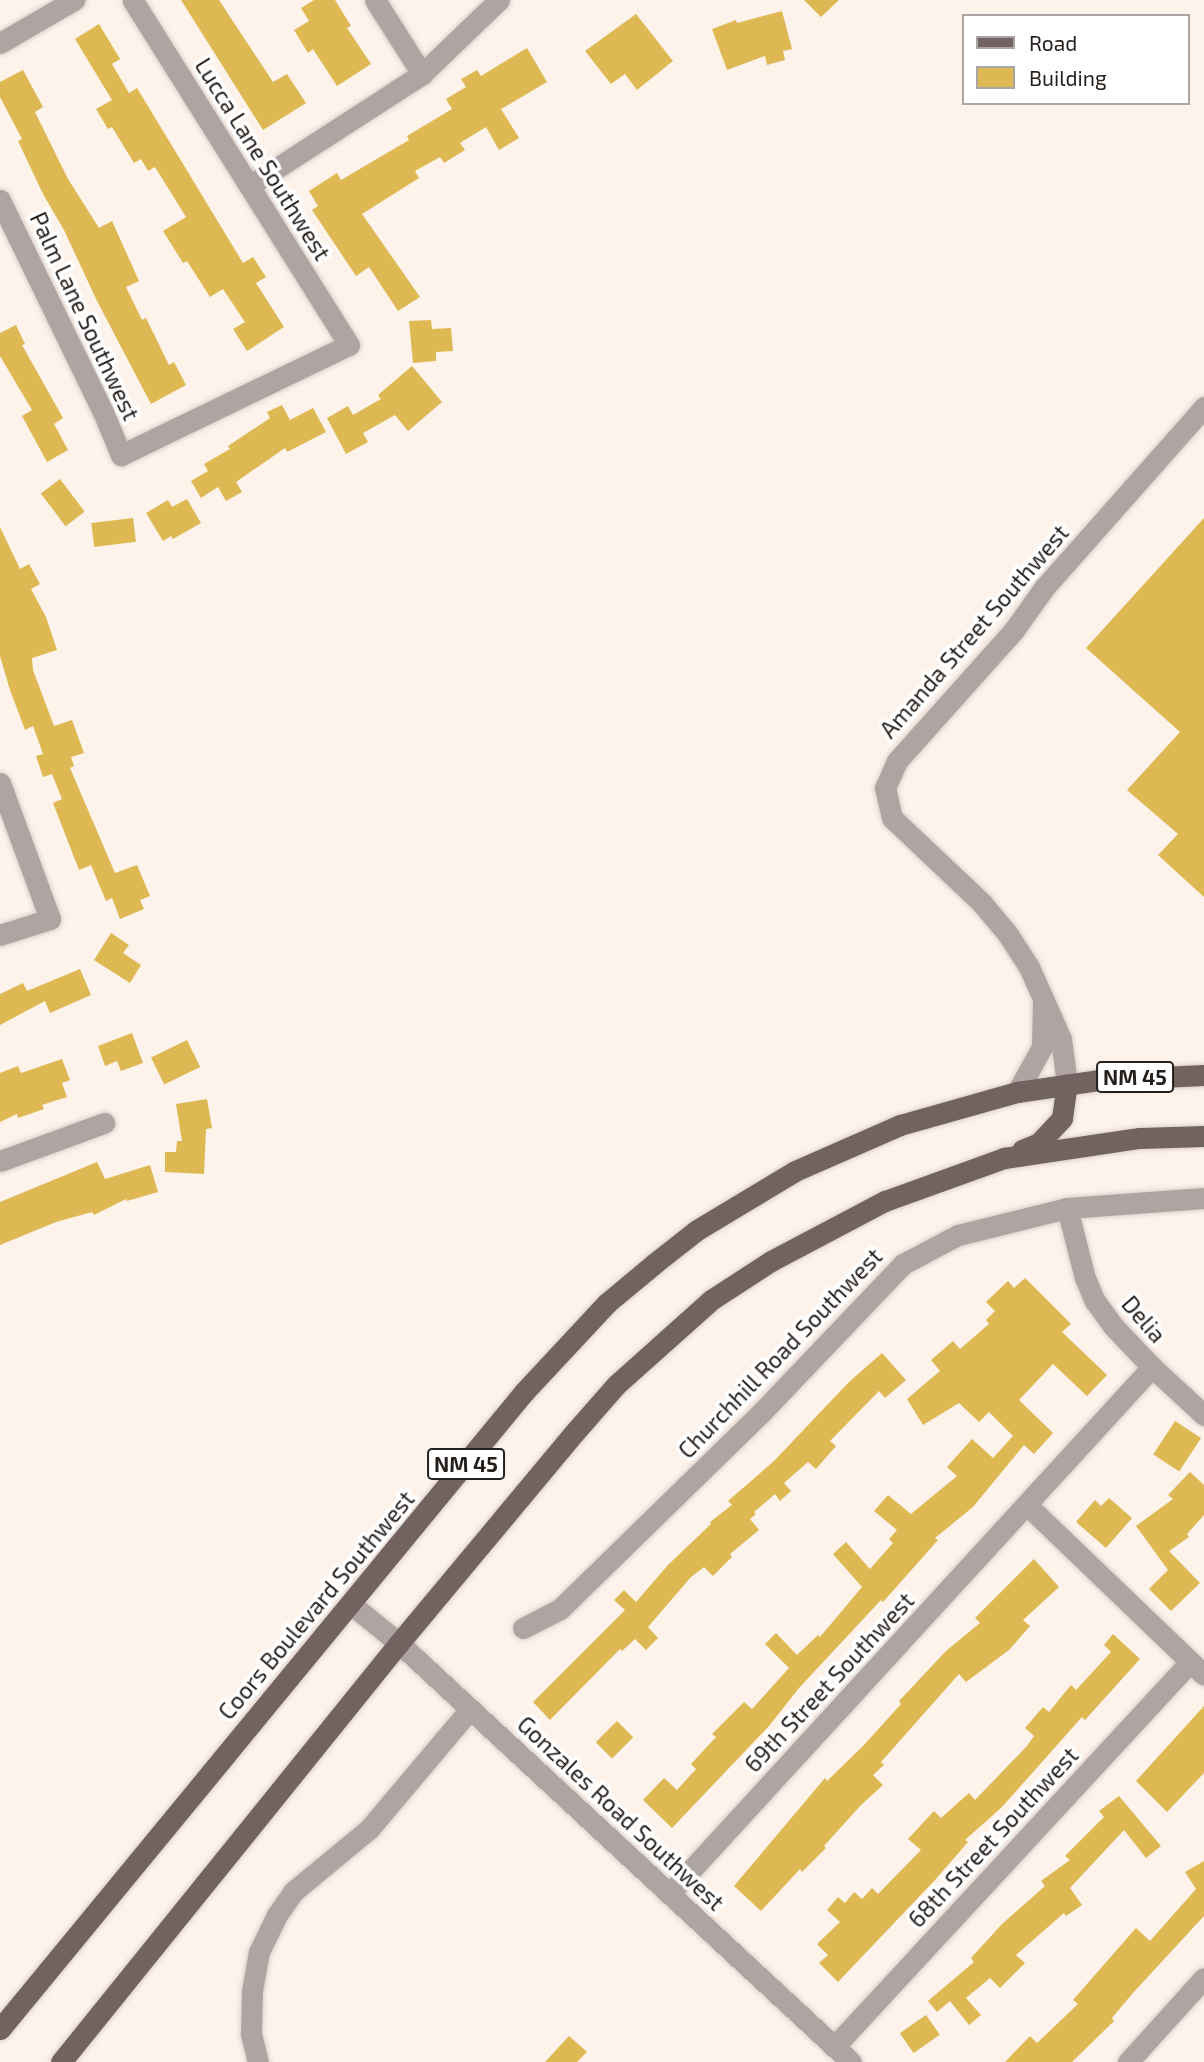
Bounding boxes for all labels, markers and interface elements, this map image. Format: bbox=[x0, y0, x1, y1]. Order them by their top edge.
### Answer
legend bbox=[962, 14, 1190, 105]
text: Road bbox=[1029, 30, 1077, 55]
street label: Lucca Lane Southwest bbox=[190, 53, 336, 265]
text: Building bbox=[1029, 65, 1107, 90]
street label: Palm Lane Southwest bbox=[25, 208, 145, 424]
street label: Amanda Street Southwest bbox=[874, 519, 1074, 743]
road number: NM 45 bbox=[1095, 1060, 1175, 1094]
street label: Churchhill Road Southwest bbox=[672, 1242, 888, 1464]
street label: Delia bbox=[1116, 1290, 1172, 1348]
road number: NM 45 bbox=[426, 1446, 506, 1482]
street label: Coors Boulevard Southwest bbox=[212, 1485, 420, 1725]
street label: 69th Street Southwest bbox=[739, 1586, 919, 1778]
street label: Gonzales Road Southwest bbox=[512, 1710, 730, 1916]
street label: 68th Street Southwest bbox=[902, 1741, 1084, 1933]

